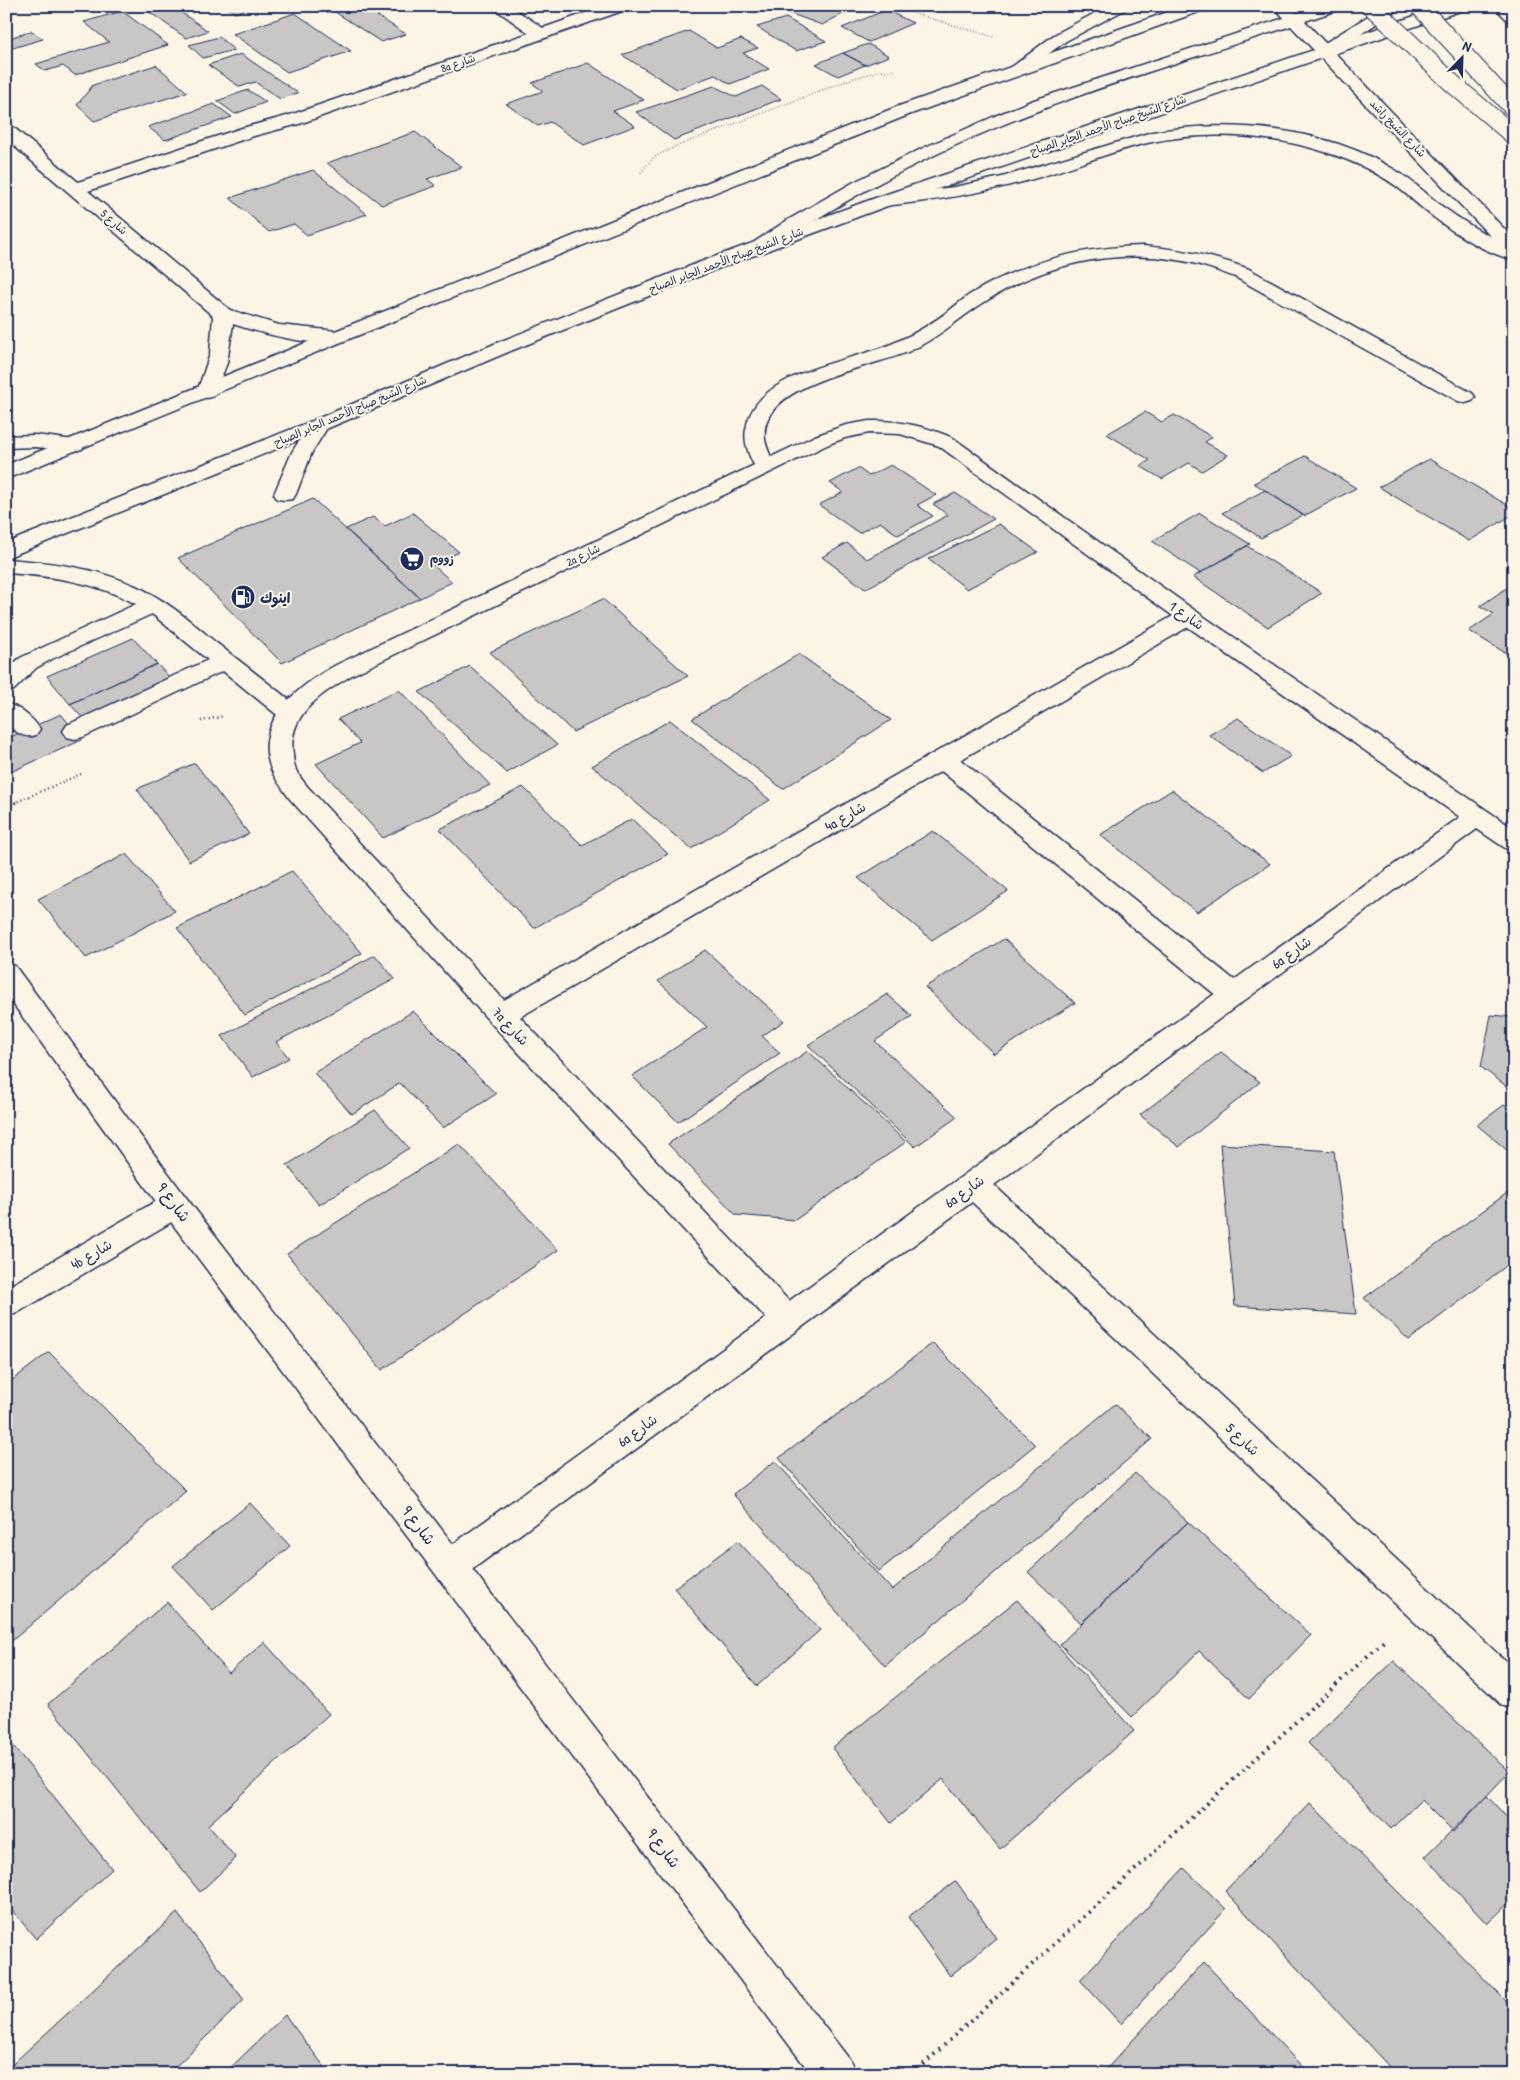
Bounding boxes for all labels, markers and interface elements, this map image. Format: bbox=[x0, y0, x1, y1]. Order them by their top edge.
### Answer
north arrow bbox=[1438, 32, 1488, 82]
text: N bbox=[1460, 35, 1475, 56]
street label: 8a شارع bbox=[439, 51, 478, 77]
street label: شارع الشيخ صباح الأحمد الجابر الصباح bbox=[1028, 92, 1189, 160]
street label: شارع الشيخ راشد bbox=[1365, 96, 1429, 161]
street label: شارع 5 bbox=[96, 207, 130, 239]
street label: شارع الشيخ صباح الأحمد الجابر الصباح bbox=[647, 224, 806, 298]
street label: شارع الشيخ صباح الأحمد الجابر الصباح bbox=[272, 372, 429, 451]
street label: 2a شارع bbox=[564, 541, 603, 571]
supermarket icon: زووم bbox=[399, 546, 425, 572]
place label: زووم bbox=[430, 552, 454, 568]
fuel station icon: اينوك bbox=[230, 584, 256, 610]
place label: اينوك bbox=[260, 588, 291, 608]
street label: شارع 1 bbox=[1165, 596, 1208, 635]
street label: 4a شارع bbox=[821, 797, 869, 836]
street label: 6a شارع bbox=[1267, 931, 1315, 974]
street label: 7a شارع bbox=[488, 1003, 534, 1050]
street label: 6a شارع bbox=[940, 1170, 988, 1213]
street label: شارع 9 bbox=[151, 1178, 196, 1227]
street label: 4b شارع bbox=[67, 1234, 115, 1274]
street label: 6a شارع bbox=[613, 1409, 661, 1452]
street label: شارع 5 bbox=[1221, 1419, 1264, 1460]
street label: شارع 9 bbox=[396, 1501, 441, 1550]
street label: شارع 9 bbox=[641, 1824, 686, 1873]

